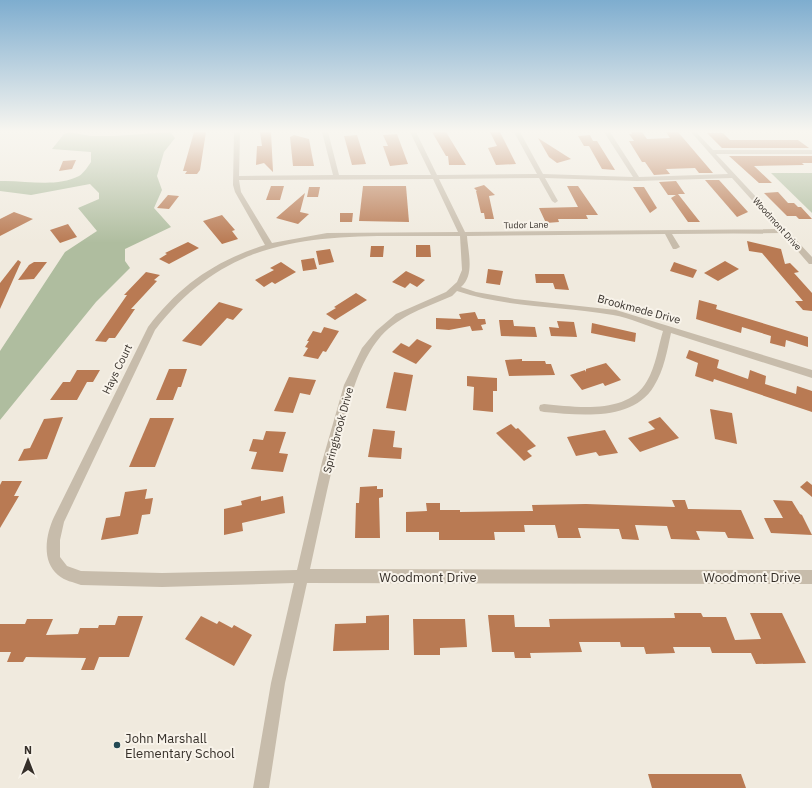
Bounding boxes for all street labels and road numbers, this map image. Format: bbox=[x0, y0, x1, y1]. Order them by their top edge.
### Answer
street label: Woodmont Drive bbox=[751, 195, 804, 252]
street label: Tudor Lane bbox=[503, 219, 549, 230]
street label: Brookmede Drive bbox=[596, 291, 682, 327]
street label: Hays Court bbox=[99, 341, 135, 396]
street label: Springbrook Drive bbox=[320, 386, 356, 474]
street label: Woodmont Drive bbox=[379, 569, 477, 586]
street label: Woodmont Drive bbox=[703, 569, 801, 586]

